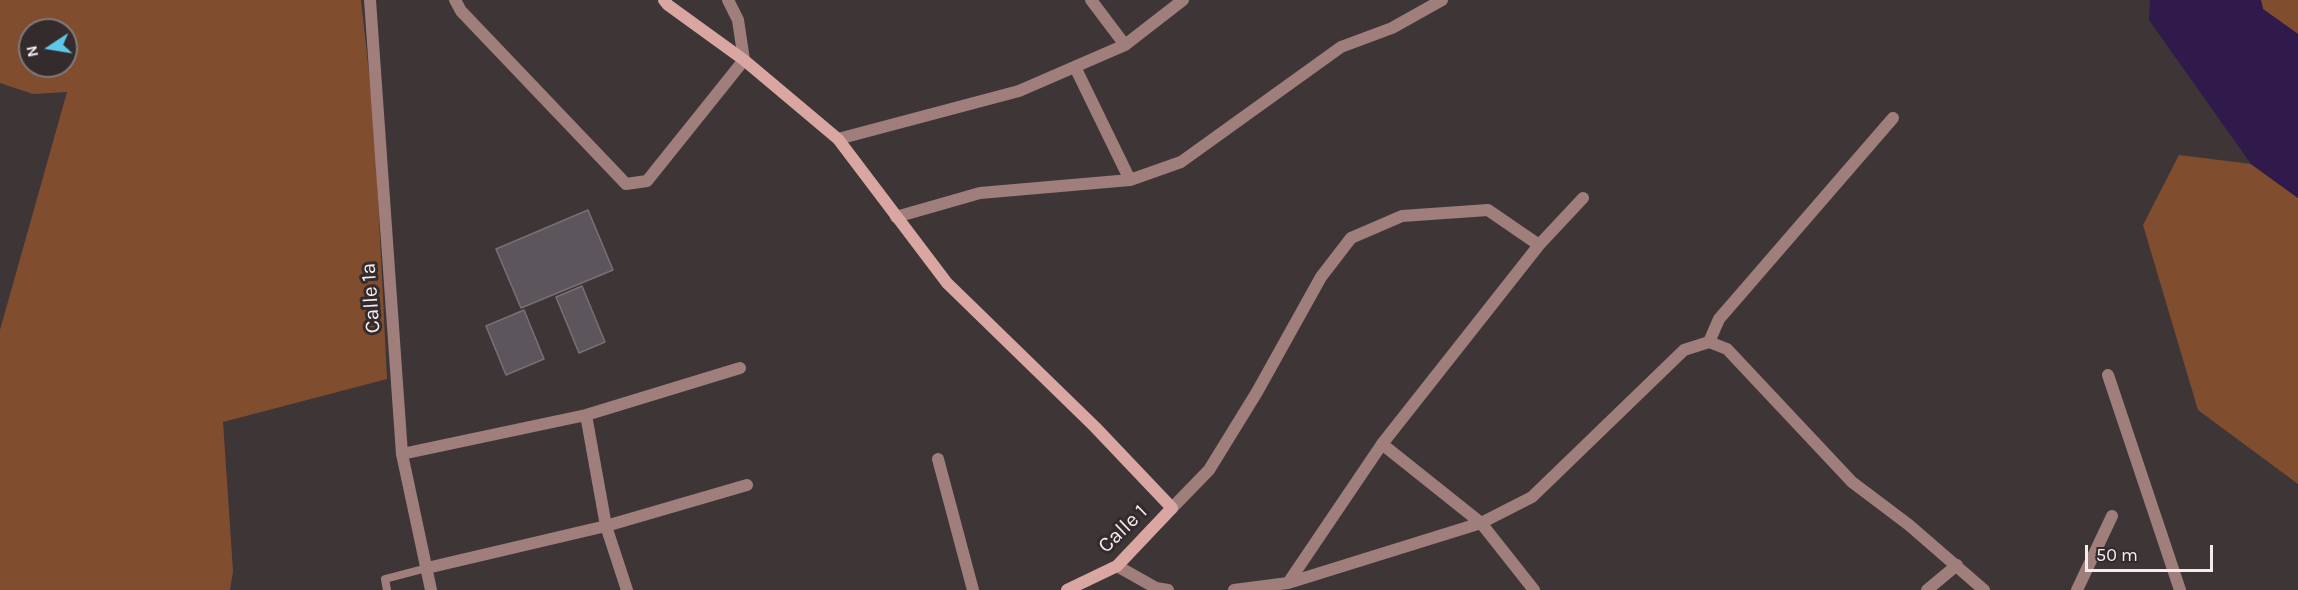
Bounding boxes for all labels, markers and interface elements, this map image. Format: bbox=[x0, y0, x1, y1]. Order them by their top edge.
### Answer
north arrow bbox=[18, 18, 78, 78]
text: N bbox=[21, 44, 42, 59]
street label: Calle 1a bbox=[356, 262, 386, 334]
street label: Calle 1 bbox=[1093, 499, 1153, 559]
scale bar bbox=[2088, 533, 2216, 571]
text: 50 m bbox=[2096, 544, 2138, 566]

